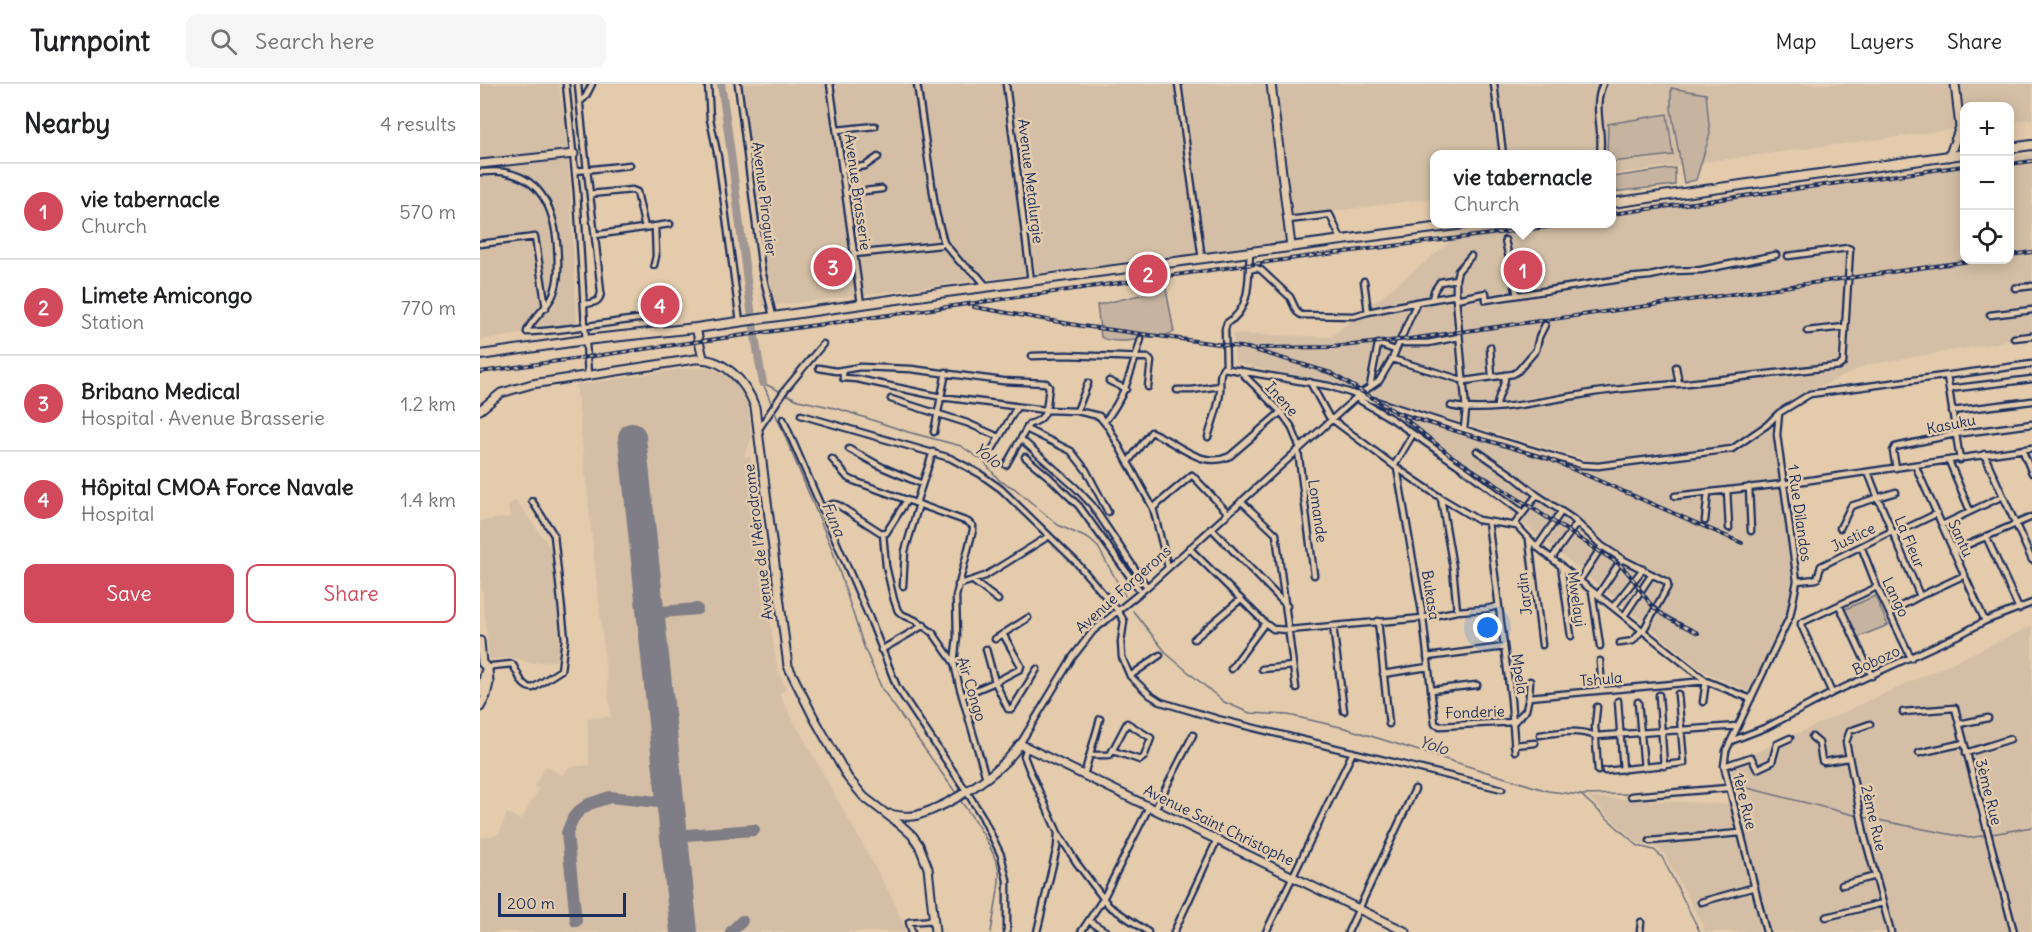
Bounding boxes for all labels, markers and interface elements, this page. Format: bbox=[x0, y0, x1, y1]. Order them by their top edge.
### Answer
search box bbox=[186, 14, 606, 68]
text: Turnpoint bbox=[30, 23, 150, 59]
icon: search bbox=[207, 25, 240, 58]
text: Search here bbox=[255, 27, 374, 55]
text: Map bbox=[1776, 28, 1816, 55]
text: Layers bbox=[1849, 28, 1914, 55]
text: Share bbox=[1947, 28, 2002, 55]
map controls bbox=[1960, 102, 2014, 264]
button: + bbox=[1960, 102, 2014, 156]
text: Nearby bbox=[24, 107, 110, 140]
text: 4 results bbox=[380, 111, 456, 136]
street label: Avenue Metalurgie bbox=[1014, 118, 1048, 244]
street label: Avenue Brasserie bbox=[840, 132, 876, 252]
street label: Avenue Piroguier bbox=[749, 141, 781, 257]
popup bbox=[1430, 150, 1616, 228]
button: − bbox=[1960, 156, 2014, 210]
text: vie tabernacle bbox=[1454, 163, 1592, 191]
text: vie tabernacle bbox=[81, 185, 220, 213]
text: Church bbox=[1454, 191, 1520, 216]
text: 1 bbox=[40, 199, 47, 224]
text: 570 m bbox=[399, 199, 456, 224]
button: locate bbox=[1960, 210, 2014, 264]
text: Church bbox=[81, 213, 147, 238]
pin: 3 bbox=[814, 244, 852, 290]
pin: 1 bbox=[1504, 248, 1542, 292]
pin: 2 bbox=[1128, 252, 1168, 297]
text: Limete Amicongo bbox=[81, 281, 252, 309]
pin: 4 bbox=[640, 282, 680, 328]
text: 2 bbox=[38, 295, 49, 320]
text: 770 m bbox=[401, 295, 456, 320]
text: Station bbox=[81, 309, 144, 334]
text: Bribano Medical bbox=[81, 377, 240, 405]
street label: Inene bbox=[1262, 378, 1302, 420]
text: 3 bbox=[38, 391, 49, 416]
text: 1.2 km bbox=[400, 391, 456, 416]
text: Hospital · Avenue Brasserie bbox=[81, 405, 325, 430]
street label: Kasuku bbox=[1925, 410, 1977, 438]
water label: Yolo bbox=[970, 438, 1006, 473]
street label: Avenue de l’Aérodrome bbox=[739, 463, 777, 621]
street label: 1 Rue Dilandos bbox=[1784, 463, 1816, 563]
text: Hôpital CMOA Force Navale bbox=[81, 473, 354, 501]
street label: Lomande bbox=[1304, 478, 1332, 544]
text: 4 bbox=[38, 487, 49, 512]
text: 1.4 km bbox=[400, 487, 456, 512]
water label: Funa bbox=[818, 498, 851, 540]
text: Hospital bbox=[81, 501, 154, 526]
street label: La Fleur bbox=[1891, 513, 1929, 571]
street label: Santu bbox=[1944, 516, 1978, 560]
street label: Justice bbox=[1828, 518, 1878, 556]
street label: Avenue Forgerons bbox=[1071, 541, 1175, 637]
button: Save bbox=[24, 564, 234, 623]
button: Share bbox=[246, 564, 456, 623]
street label: Bukasa bbox=[1418, 569, 1444, 622]
street label: Mwelayi bbox=[1564, 570, 1590, 628]
street label: Jardin bbox=[1512, 571, 1536, 616]
street label: Lango bbox=[1878, 574, 1914, 620]
your location bbox=[1473, 613, 1502, 642]
street label: Bobozo bbox=[1849, 641, 1903, 679]
street label: Mpela bbox=[1508, 653, 1532, 696]
street label: Air Congo bbox=[953, 655, 991, 723]
street label: Tshula bbox=[1579, 668, 1624, 690]
street label: Fonderie bbox=[1445, 701, 1505, 723]
water label: Yolo bbox=[1417, 731, 1452, 759]
street label: 3ème Rue bbox=[1972, 757, 2006, 827]
street label: 1ère Rue bbox=[1729, 771, 1761, 831]
street label: Avenue Saint Christophe bbox=[1141, 780, 1297, 870]
street label: 2ème Rue bbox=[1857, 783, 1891, 853]
scale bar bbox=[498, 890, 626, 918]
text: 200 m bbox=[507, 893, 555, 913]

